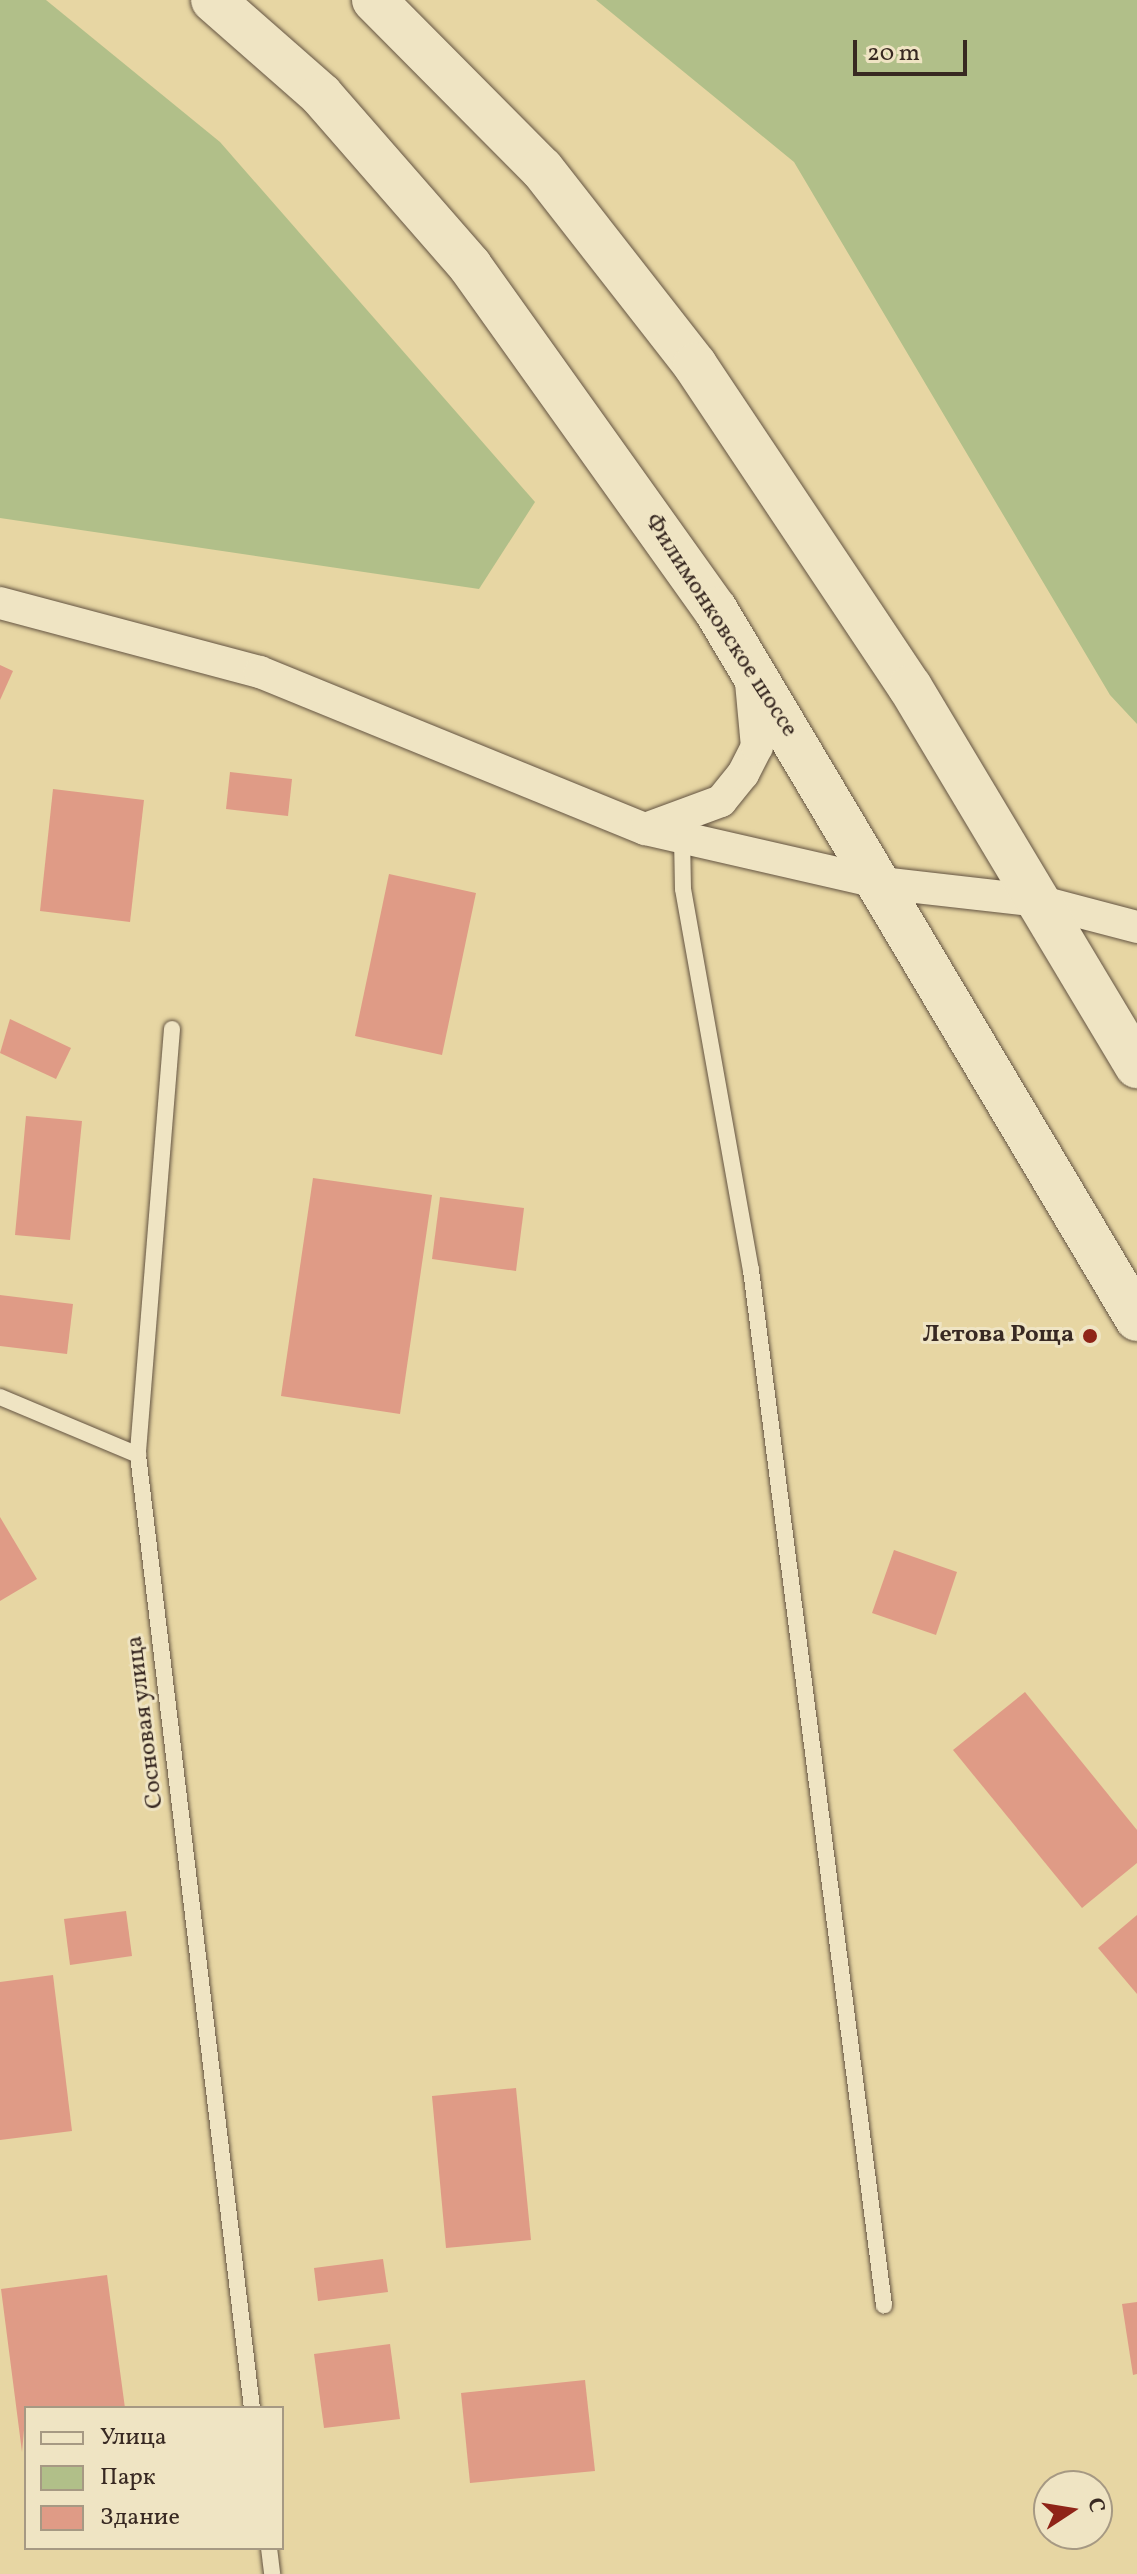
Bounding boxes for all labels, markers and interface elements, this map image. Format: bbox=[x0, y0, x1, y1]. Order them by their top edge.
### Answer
scale bar bbox=[857, 24, 971, 74]
text: 20 m bbox=[867, 37, 920, 71]
street label: Филимонковское шоссе bbox=[637, 509, 803, 743]
place label: Летова Роща bbox=[923, 1322, 1074, 1350]
marker: Летова Роща bbox=[1081, 1327, 1099, 1345]
street label: Сосновая улица bbox=[121, 1634, 171, 1810]
legend bbox=[24, 2406, 284, 2550]
text: Улица bbox=[100, 2421, 167, 2455]
text: Парк bbox=[100, 2461, 156, 2495]
north arrow bbox=[1033, 2470, 1113, 2550]
text: С bbox=[1078, 2495, 1112, 2515]
text: Здание bbox=[100, 2501, 180, 2535]

